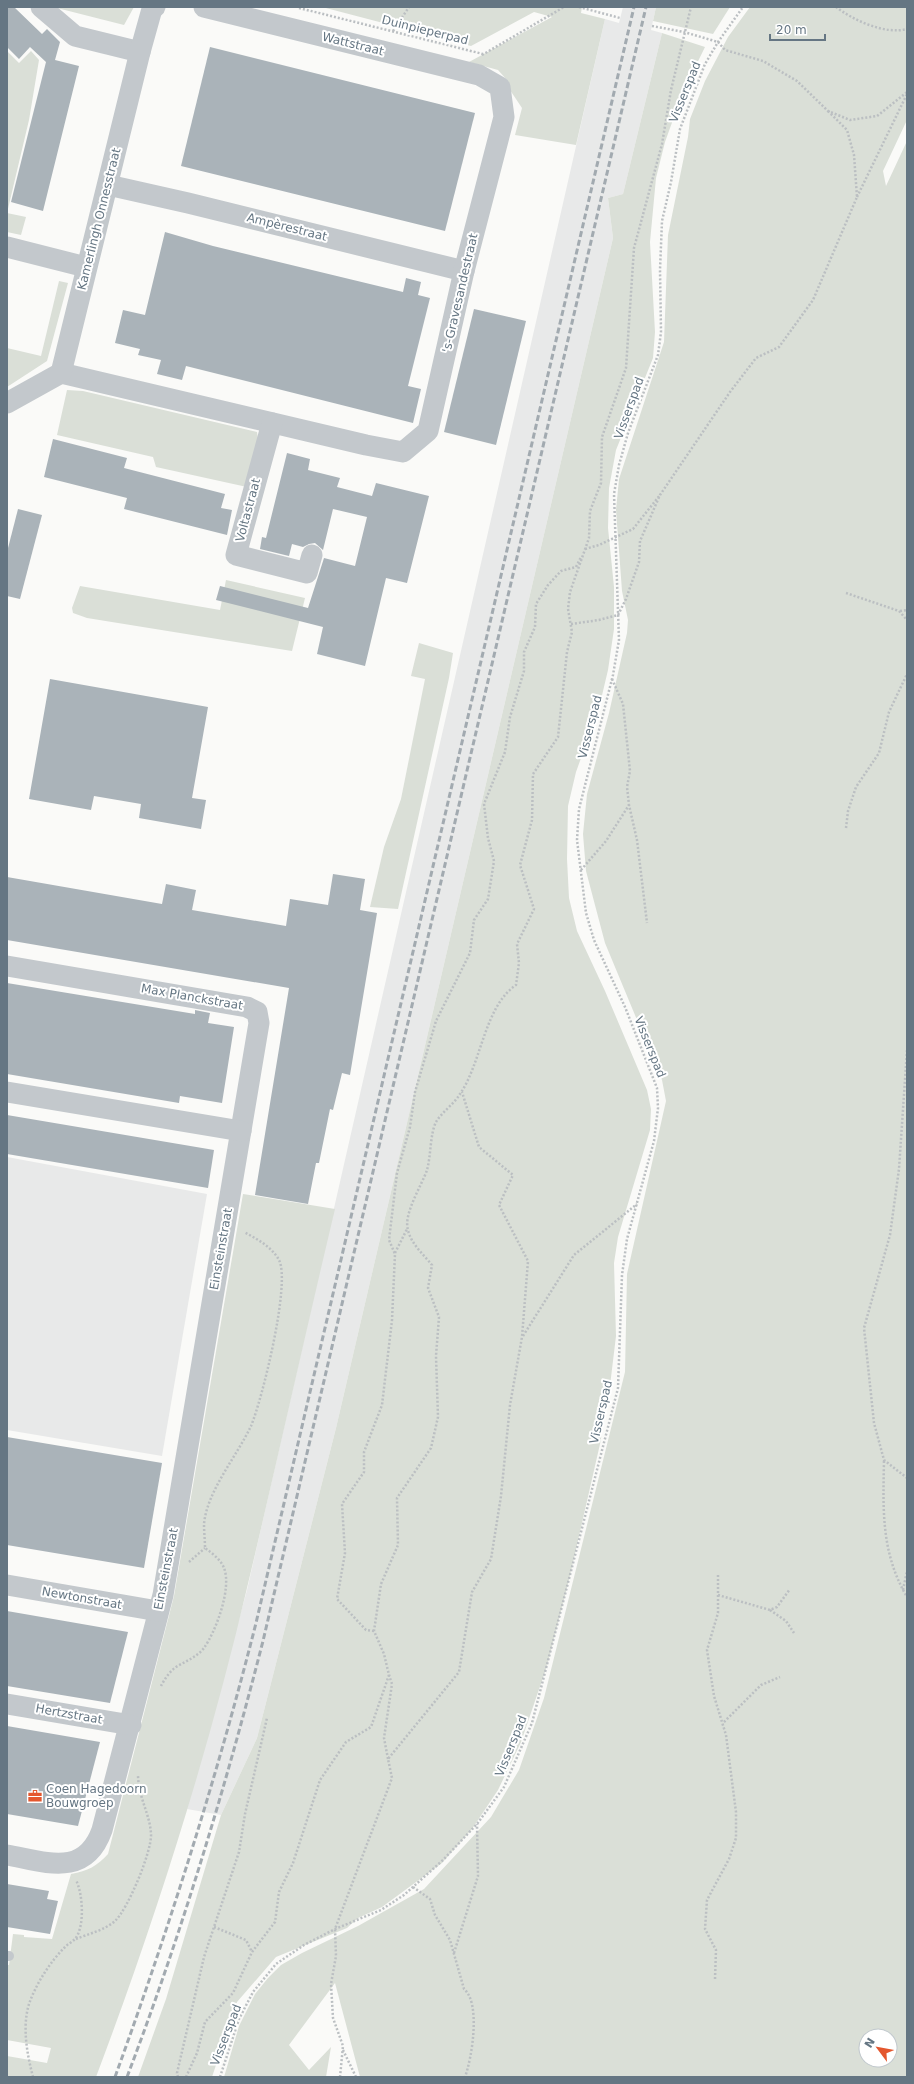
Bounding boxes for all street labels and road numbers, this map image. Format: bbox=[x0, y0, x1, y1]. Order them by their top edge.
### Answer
street label: Duinpieperpad bbox=[380, 12, 470, 48]
street label: Wattstraat bbox=[321, 30, 386, 59]
street label: Visserspad bbox=[666, 59, 704, 125]
street label: Kamerlingh Onnesstraat bbox=[75, 146, 124, 291]
street label: Ampèrestraat bbox=[245, 210, 329, 244]
street label: 's-Gravesandestraat bbox=[439, 232, 481, 354]
street label: Visserspad bbox=[611, 375, 647, 441]
street label: Voltastraat bbox=[233, 476, 263, 543]
street label: Visserspad bbox=[575, 694, 605, 760]
street label: Max Planckstraat bbox=[140, 981, 244, 1013]
street label: Visserspad bbox=[631, 1014, 669, 1080]
street label: Einsteinstraat bbox=[207, 1207, 235, 1291]
street label: Visserspad bbox=[587, 1379, 615, 1445]
street label: Einsteinstraat bbox=[151, 1527, 181, 1611]
street label: Newtonstraat bbox=[41, 1584, 123, 1612]
street label: Hertzstraat bbox=[34, 1701, 104, 1727]
street label: Visserspad bbox=[492, 1713, 530, 1779]
street label: Visserspad bbox=[208, 2002, 244, 2068]

